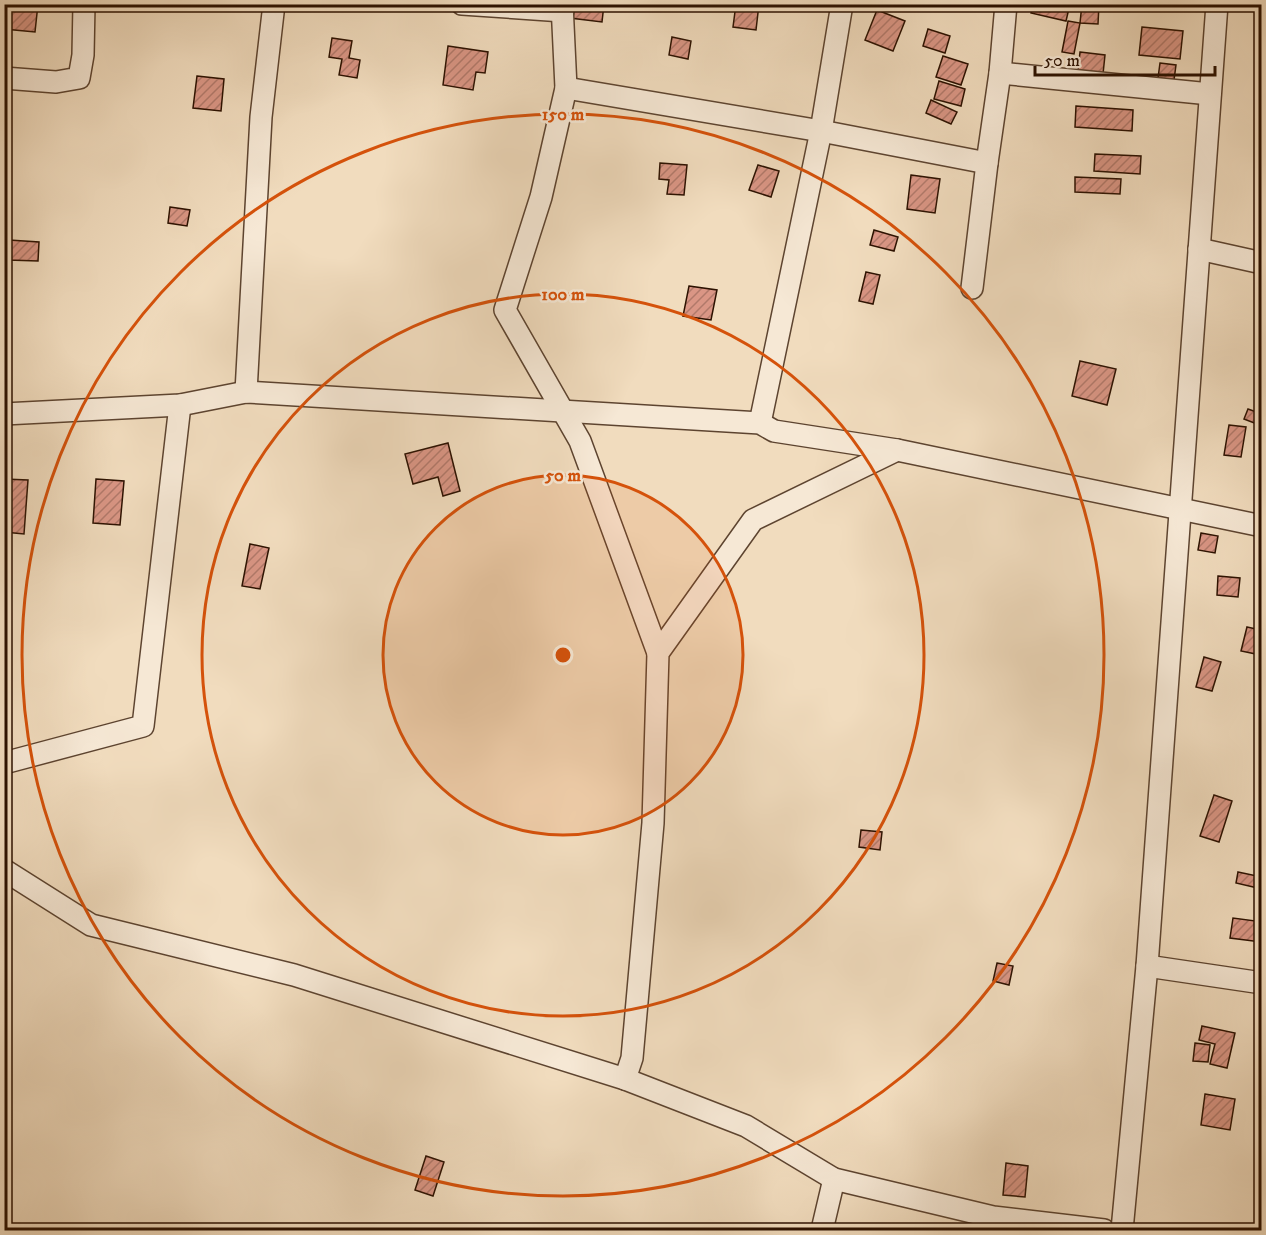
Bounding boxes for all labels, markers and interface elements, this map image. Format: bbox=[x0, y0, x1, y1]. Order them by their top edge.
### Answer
scale bar bbox=[1035, 39, 1215, 77]
text: 50 m bbox=[1044, 50, 1080, 72]
text: 150 m bbox=[542, 104, 585, 126]
text: 100 m bbox=[541, 284, 585, 306]
text: 50 m bbox=[544, 465, 581, 487]
centre of rings bbox=[553, 645, 573, 665]

